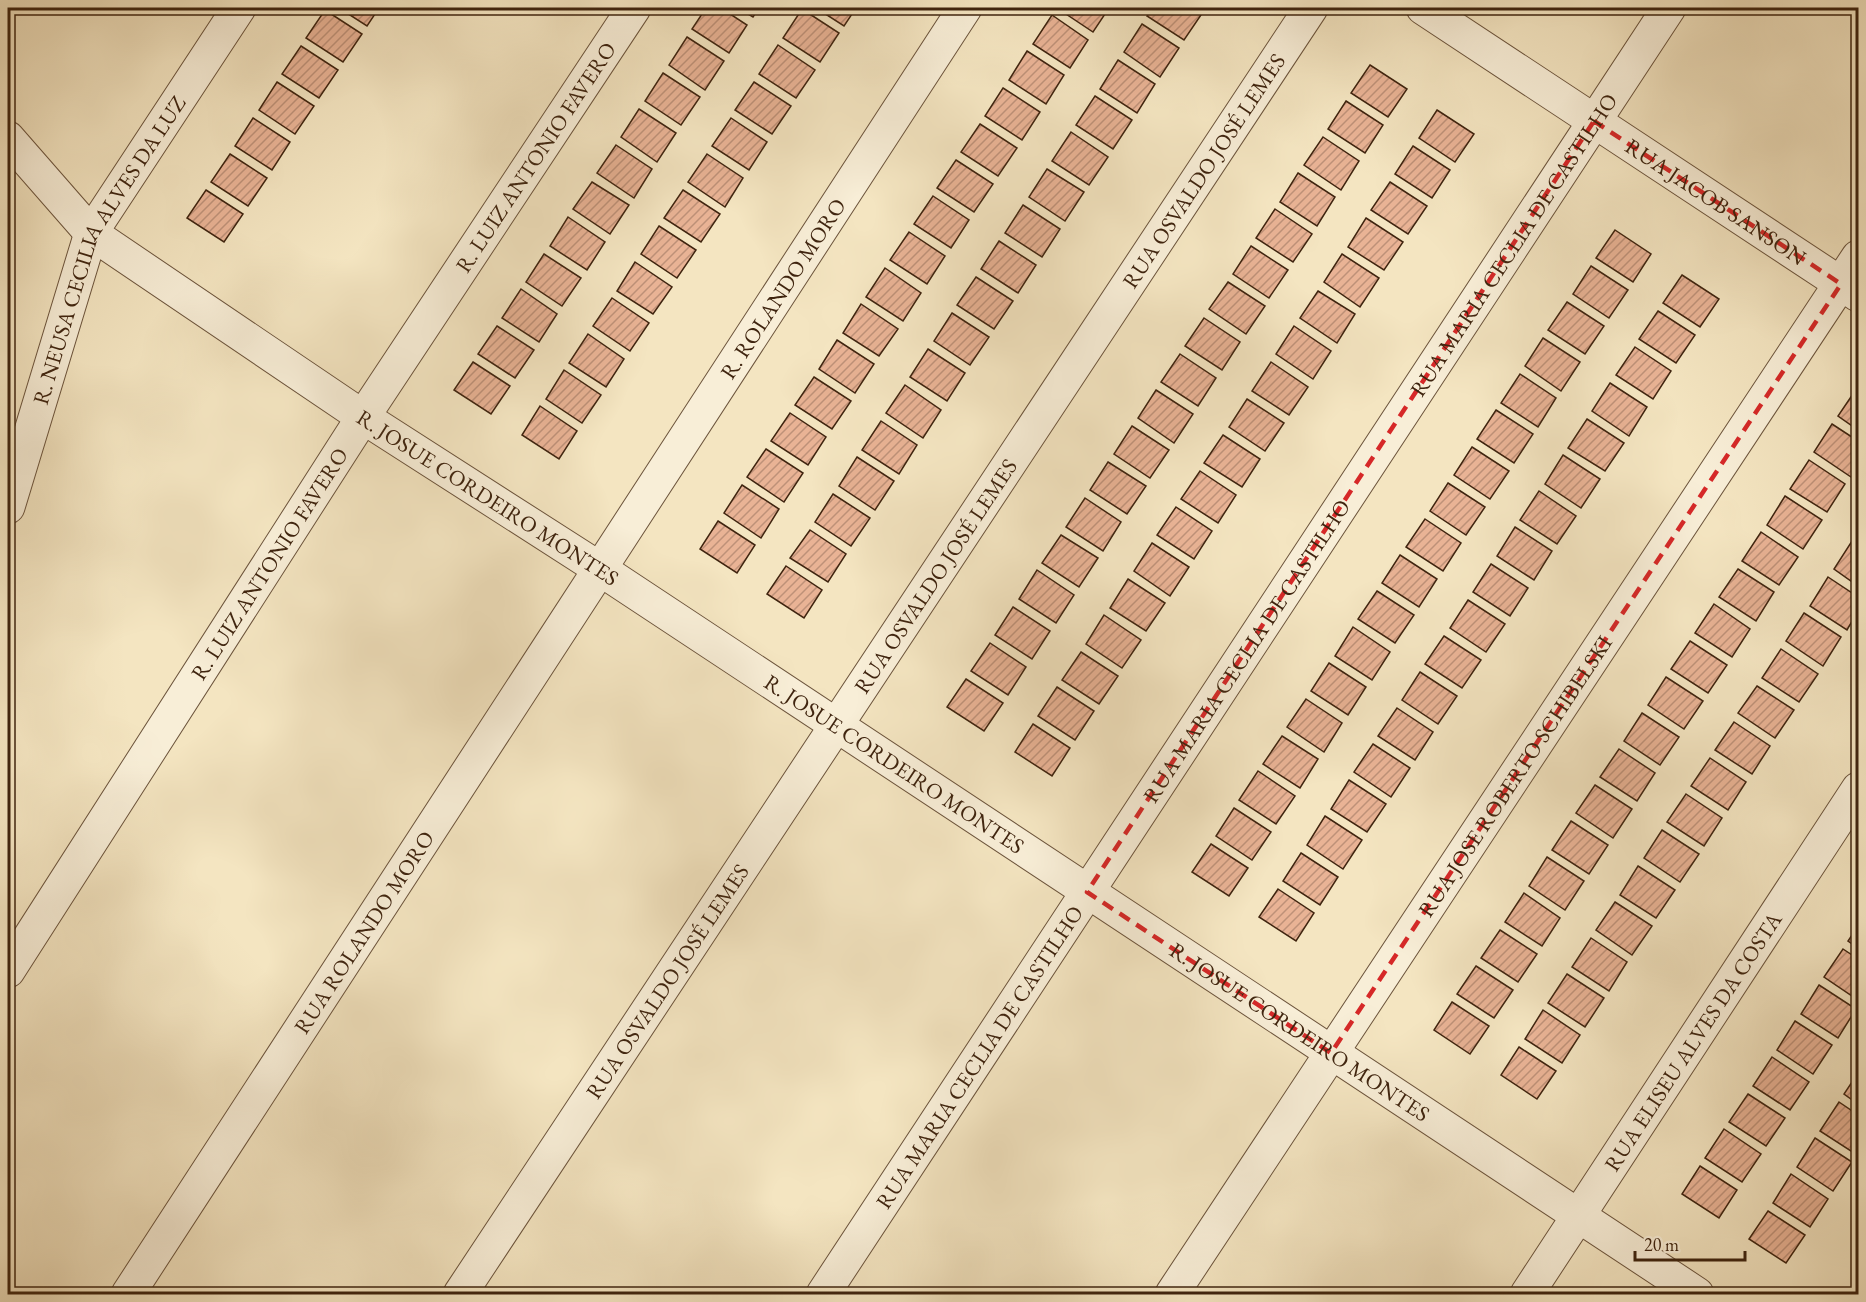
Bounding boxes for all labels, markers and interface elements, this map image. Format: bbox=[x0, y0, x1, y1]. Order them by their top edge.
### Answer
street label: R. LUIZ ANTONIO FAVERO bbox=[448, 36, 622, 278]
street label: RUA OSVALDO JOSÉ LEMES bbox=[1115, 48, 1291, 294]
street label: RUA MARIA CECLIA DE CASTILHO bbox=[1403, 87, 1624, 402]
street label: R. NEUSA CECILIA ALVES DA LUZ bbox=[25, 90, 192, 408]
street label: RUA JACOB SANSON bbox=[1620, 131, 1812, 272]
street label: R. ROLANDO MORO bbox=[713, 192, 852, 384]
street label: R. JOSUE CORDEIRO MONTES bbox=[351, 402, 624, 592]
street label: R. LUIZ ANTONIO FAVERO bbox=[184, 442, 354, 685]
street label: RUA OSVALDO JOSÉ LEMES bbox=[847, 453, 1023, 699]
street label: RUA MARIA CECLIA DE CASTILHO bbox=[1136, 493, 1356, 808]
street label: RUA JOSE ROBERTO SCHIBELSKI bbox=[1411, 629, 1619, 922]
street label: R. JOSUE CORDEIRO MONTES bbox=[759, 667, 1030, 860]
street label: RUA ROLANDO MORO bbox=[287, 825, 440, 1039]
street label: RUA OSVALDO JOSÉ LEMES bbox=[579, 858, 755, 1104]
street label: RUA MARIA CECLIA DE CASTILHO bbox=[869, 899, 1089, 1214]
street label: RUA ELISEU ALVES DA COSTA bbox=[1597, 906, 1788, 1176]
street label: R. JOSUE CORDEIRO MONTES bbox=[1164, 935, 1435, 1128]
scale bar bbox=[1635, 1224, 1744, 1262]
text: 20 m bbox=[1644, 1233, 1679, 1256]

